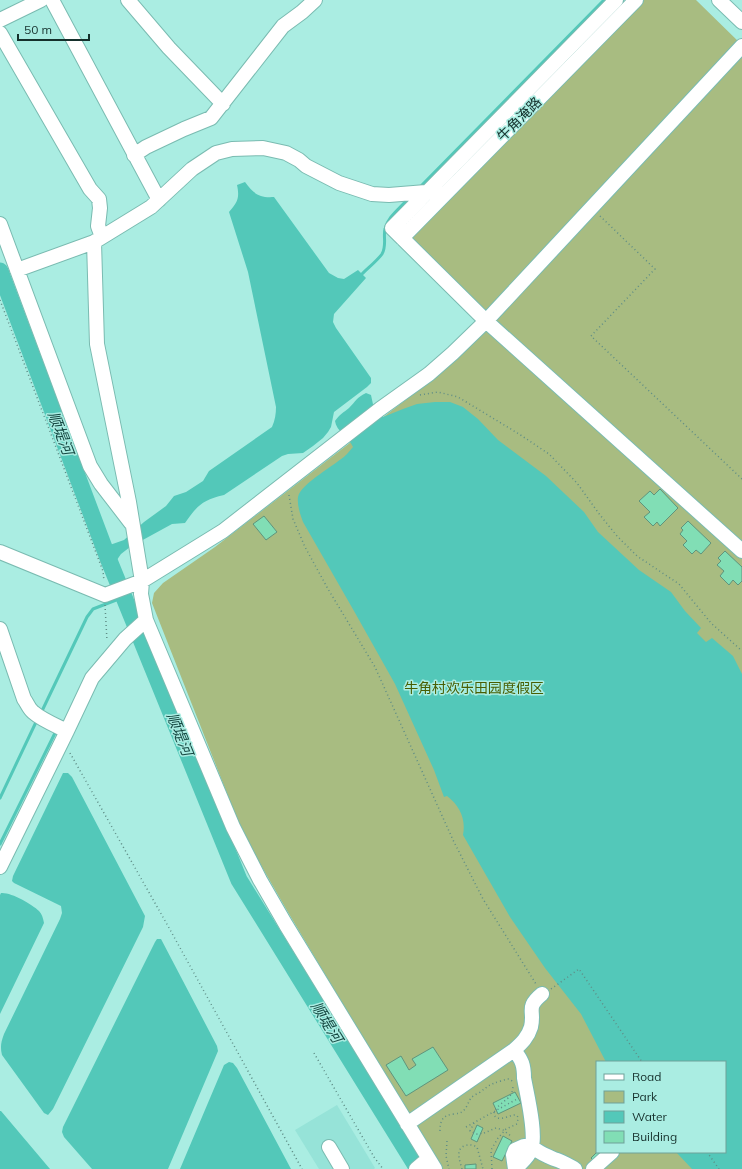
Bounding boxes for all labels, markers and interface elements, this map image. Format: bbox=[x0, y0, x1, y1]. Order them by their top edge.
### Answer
scale bar bbox=[18, 16, 89, 42]
text: 50 m bbox=[24, 22, 52, 37]
street label: 牛角淹路 bbox=[493, 93, 545, 145]
water label: 顺堤河 bbox=[44, 409, 79, 460]
park label: 牛角村欢乐田园度假区 bbox=[404, 679, 544, 697]
water label: 顺堤河 bbox=[163, 710, 198, 761]
water label: 顺堤河 bbox=[307, 998, 349, 1049]
legend bbox=[596, 1061, 726, 1153]
text: Road bbox=[632, 1069, 661, 1084]
text: Park bbox=[632, 1089, 658, 1104]
text: Water bbox=[632, 1109, 668, 1124]
text: Building bbox=[632, 1129, 677, 1144]

